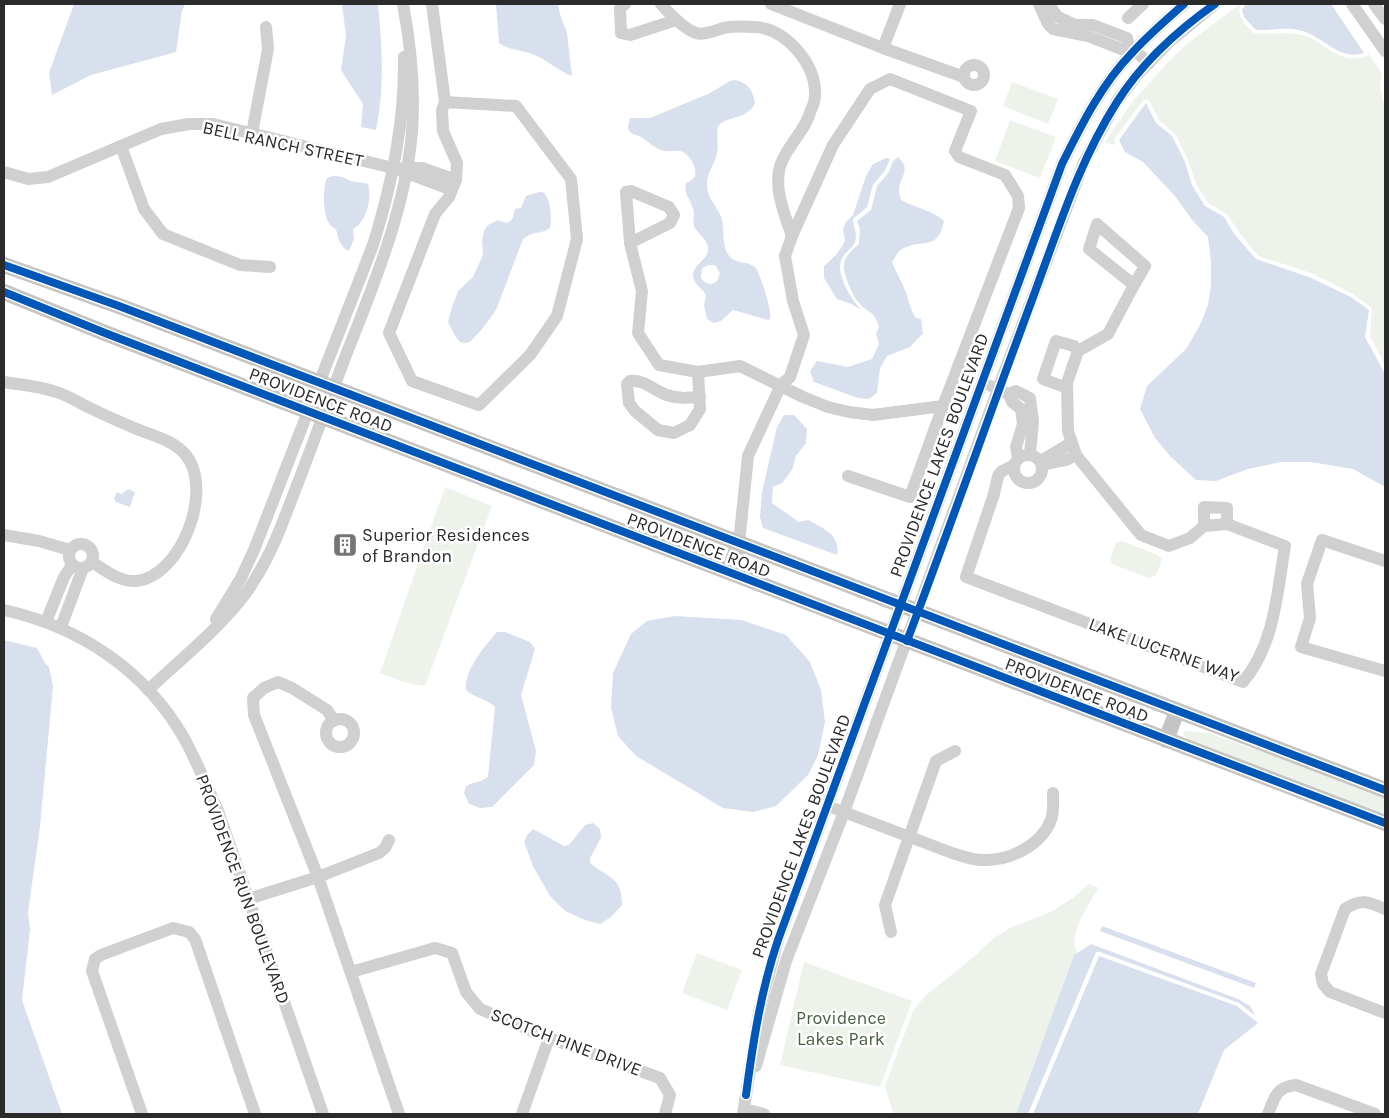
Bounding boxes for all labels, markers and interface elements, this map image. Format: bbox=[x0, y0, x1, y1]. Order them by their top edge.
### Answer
street label: BELL RANCH STREET bbox=[201, 116, 365, 172]
street label: PROVIDENCE LAKES BOULEVARD bbox=[885, 330, 993, 580]
street label: PROVIDENCE ROAD bbox=[246, 362, 396, 438]
street label: PROVIDENCE ROAD bbox=[624, 507, 774, 583]
place label: Superior Residences of Brandon bbox=[362, 524, 530, 567]
building icon: Superior Residences of Brandon bbox=[332, 532, 358, 558]
street label: LAKE LUCERNE WAY bbox=[1086, 613, 1242, 687]
street label: PROVIDENCE ROAD bbox=[1002, 652, 1152, 728]
street label: PROVIDENCE LAKES BOULEVARD bbox=[747, 711, 855, 961]
street label: PROVIDENCE RUN BOULEVARD bbox=[191, 771, 295, 1007]
street label: SCOTCH PINE DRIVE bbox=[487, 1003, 645, 1081]
park label: Providence Lakes Park bbox=[796, 1007, 886, 1050]

